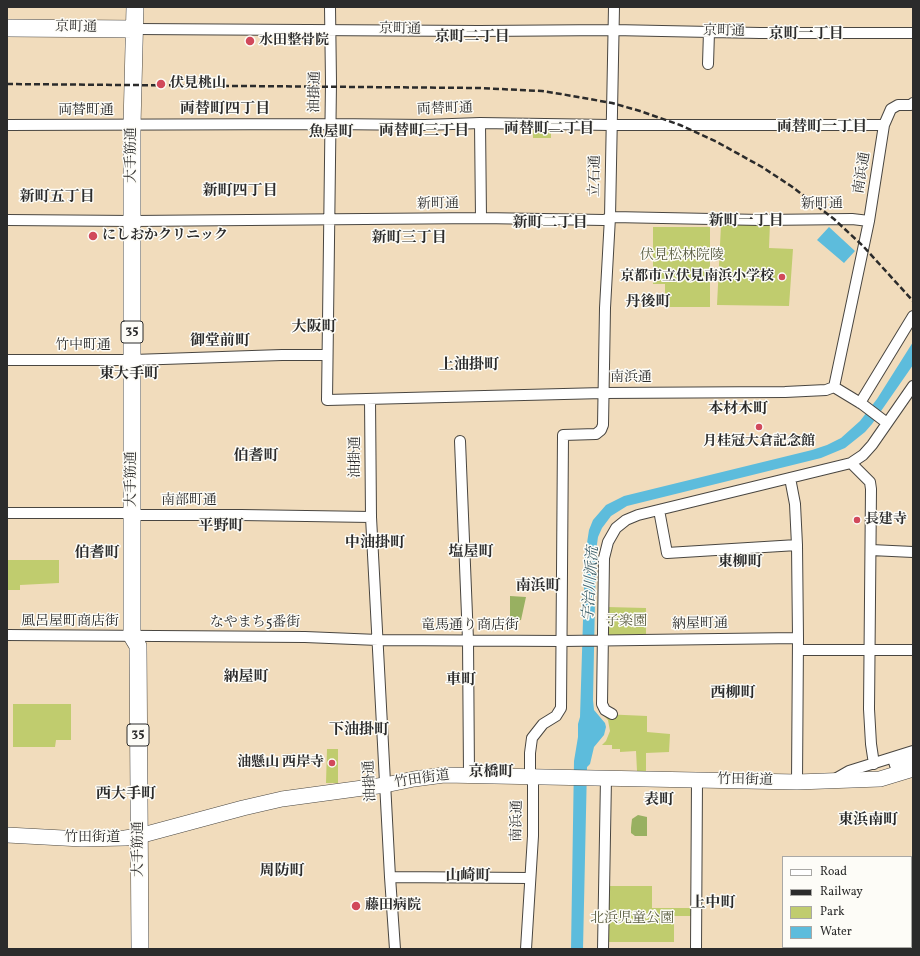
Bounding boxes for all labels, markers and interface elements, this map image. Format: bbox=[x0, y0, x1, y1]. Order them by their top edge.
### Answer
street label: 京町通 bbox=[55, 19, 97, 37]
street label: 京町通 bbox=[379, 21, 421, 39]
street label: 京町通 bbox=[703, 23, 745, 41]
district label: 京町一丁目 bbox=[769, 26, 843, 44]
district label: 京町二丁目 bbox=[435, 29, 509, 47]
place label: 水田整骨院 bbox=[259, 33, 329, 49]
marker: 水田整骨院 bbox=[244, 35, 256, 47]
street label: 油掛通 bbox=[307, 71, 325, 113]
place label: 伏見桃山 bbox=[170, 76, 226, 92]
marker: 伏見桃山 bbox=[155, 78, 167, 90]
district label: 両替町四丁目 bbox=[180, 101, 270, 119]
street label: 両替町通 bbox=[417, 101, 473, 119]
street label: 両替町通 bbox=[58, 103, 114, 119]
district label: 両替町一丁目 bbox=[777, 119, 867, 137]
district label: 両替町二丁目 bbox=[504, 121, 594, 139]
district label: 両替町三丁目 bbox=[379, 123, 469, 141]
district label: 魚屋町 bbox=[309, 124, 353, 142]
street label: 大手筋通 bbox=[124, 127, 140, 183]
street label: 南浜通 bbox=[851, 151, 875, 195]
street label: 立石通 bbox=[587, 155, 605, 197]
district label: 新町四丁目 bbox=[203, 183, 277, 201]
district label: 新町五丁目 bbox=[20, 189, 94, 207]
street label: 新町通 bbox=[417, 196, 459, 214]
street label: 新町通 bbox=[801, 196, 843, 214]
district label: 新町一丁目 bbox=[709, 213, 783, 231]
district label: 新町二丁目 bbox=[513, 215, 587, 233]
place label: にしおかクリニック bbox=[102, 228, 228, 244]
marker: にしおかクリニック bbox=[87, 230, 99, 242]
district label: 新町三丁目 bbox=[372, 230, 446, 248]
park label: 伏見松林院陵 bbox=[640, 248, 724, 264]
place label: 京都市立伏見南浜小学校 bbox=[620, 269, 774, 285]
marker: 京都市立伏見南浜小学校 bbox=[777, 272, 787, 282]
district label: 丹後町 bbox=[626, 294, 670, 312]
district label: 大阪町 bbox=[292, 319, 336, 337]
road number: 35 bbox=[121, 321, 143, 343]
district label: 御堂前町 bbox=[190, 333, 250, 351]
street label: 竹中町通 bbox=[55, 338, 111, 354]
district label: 上油掛町 bbox=[439, 357, 499, 375]
district label: 東大手町 bbox=[99, 366, 159, 384]
street label: 南浜通 bbox=[610, 370, 652, 386]
district label: 本材木町 bbox=[708, 401, 768, 419]
marker: 月桂冠大倉記念館 bbox=[754, 422, 764, 432]
place label: 月桂冠大倉記念館 bbox=[703, 434, 815, 450]
street label: 油掛通 bbox=[348, 436, 364, 478]
district label: 伯耆町 bbox=[234, 448, 278, 466]
street label: 大手筋通 bbox=[124, 451, 140, 507]
street label: 南部町通 bbox=[161, 493, 217, 509]
place label: 長建寺 bbox=[865, 512, 907, 528]
marker: 長建寺 bbox=[852, 515, 862, 525]
district label: 平野町 bbox=[199, 518, 243, 536]
district label: 中油掛町 bbox=[345, 535, 405, 553]
district label: 塩屋町 bbox=[449, 544, 493, 562]
district label: 伯耆町 bbox=[75, 545, 119, 563]
water label: 宇治川派流 bbox=[580, 546, 604, 622]
district label: 東柳町 bbox=[718, 554, 762, 572]
district label: 南浜町 bbox=[516, 578, 560, 596]
street label: 風呂屋町商店街 bbox=[21, 614, 119, 630]
park label: 子楽園 bbox=[605, 614, 647, 630]
street label: なやまち5番街 bbox=[210, 615, 300, 631]
street label: 納屋町通 bbox=[672, 616, 728, 634]
street label: 竜馬通り商店街 bbox=[421, 618, 519, 634]
district label: 納屋町 bbox=[224, 669, 268, 687]
district label: 車町 bbox=[446, 672, 476, 690]
district label: 西柳町 bbox=[711, 685, 755, 703]
district label: 下油掛町 bbox=[329, 722, 389, 740]
road number: 35 bbox=[127, 724, 149, 746]
place label: 油懸山 西岸寺 bbox=[237, 755, 324, 771]
marker: 油懸山 西岸寺 bbox=[327, 758, 337, 768]
street label: 油掛通 bbox=[362, 760, 380, 802]
district label: 京橋町 bbox=[469, 764, 513, 782]
street label: 竹田街道 bbox=[393, 768, 451, 792]
street label: 竹田街道 bbox=[717, 772, 773, 790]
district label: 西大手町 bbox=[96, 786, 156, 804]
district label: 表町 bbox=[644, 792, 674, 810]
street label: 南浜通 bbox=[509, 800, 527, 842]
district label: 東浜南町 bbox=[838, 812, 898, 830]
street label: 大手筋通 bbox=[131, 821, 147, 877]
street label: 竹田街道 bbox=[64, 830, 120, 846]
legend bbox=[782, 856, 912, 948]
district label: 周防町 bbox=[260, 863, 304, 881]
text: Road bbox=[820, 864, 847, 880]
district label: 山崎町 bbox=[446, 868, 490, 886]
text: Railway bbox=[820, 884, 863, 900]
district label: 上中町 bbox=[691, 895, 735, 913]
place label: 藤田病院 bbox=[365, 898, 421, 914]
marker: 藤田病院 bbox=[350, 900, 362, 912]
text: Park bbox=[820, 904, 845, 920]
park label: 北浜児童公園 bbox=[590, 911, 674, 927]
text: Water bbox=[820, 924, 852, 940]

